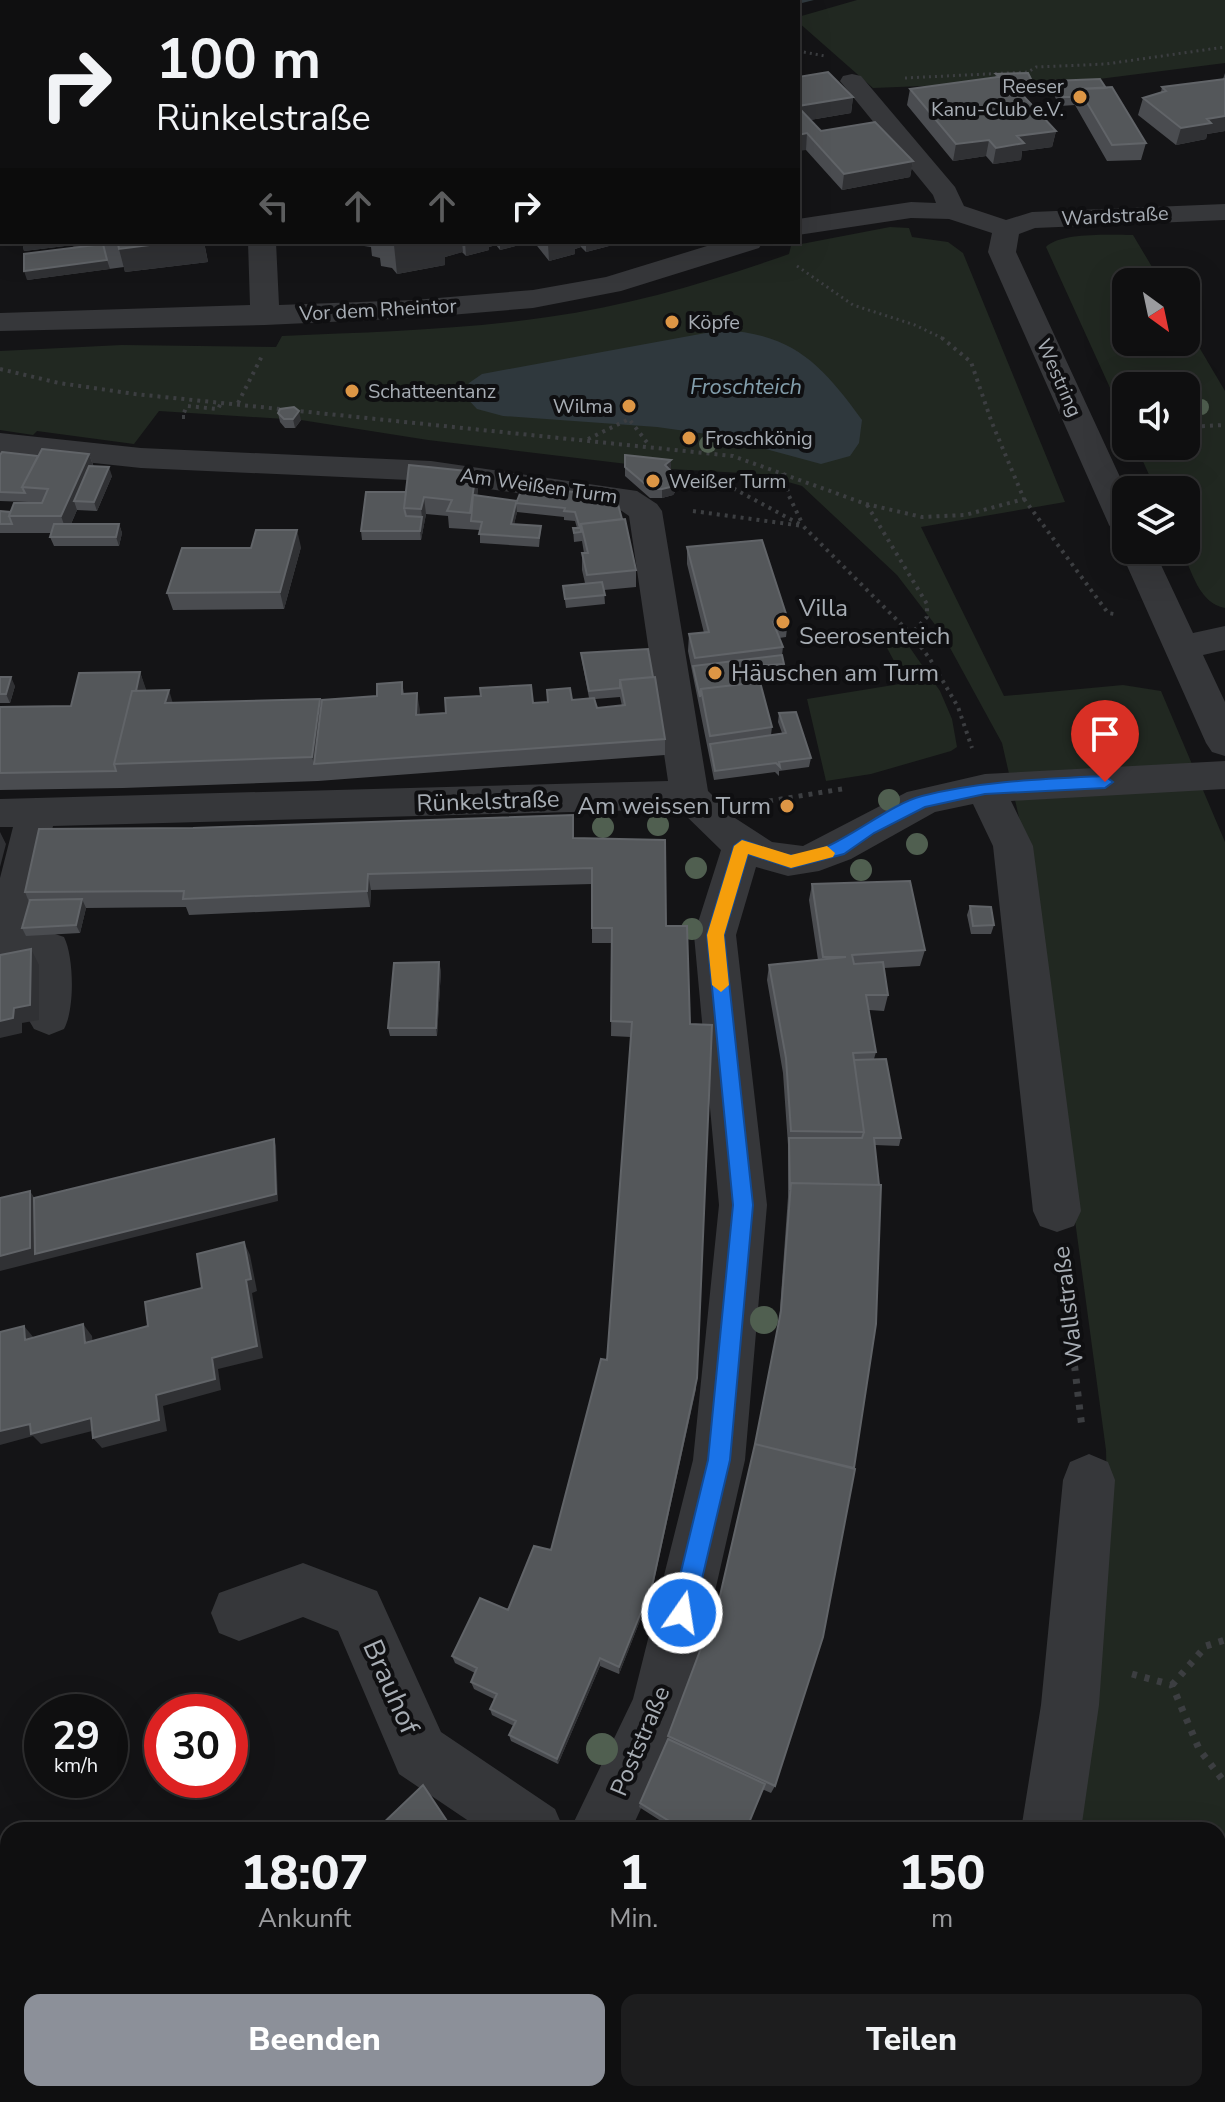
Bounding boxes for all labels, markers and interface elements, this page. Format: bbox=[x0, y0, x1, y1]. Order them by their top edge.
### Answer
text: 100 m bbox=[156, 21, 321, 98]
icon: right bbox=[24, 32, 128, 136]
place label: Reeser Kanu-Club e.V. bbox=[931, 73, 1064, 123]
marker: Reeser Kanu-Club e.V. bbox=[1071, 88, 1089, 106]
text: Rünkelstraße bbox=[156, 94, 371, 143]
icon: left bbox=[252, 184, 296, 228]
icon: ahead bbox=[336, 184, 380, 228]
icon: ahead bbox=[420, 184, 464, 228]
icon: right bbox=[504, 184, 548, 228]
street label: Wardstraße bbox=[1061, 200, 1169, 232]
north arrow bbox=[1112, 268, 1200, 356]
map controls bbox=[1112, 268, 1200, 564]
street label: Vor dem Rheintor bbox=[298, 292, 457, 328]
place label: Köpfe bbox=[688, 309, 740, 336]
marker: Köpfe bbox=[663, 313, 681, 331]
street label: Westring bbox=[1030, 335, 1088, 421]
water label: Froschteich bbox=[690, 372, 802, 402]
button: sound bbox=[1112, 372, 1200, 460]
place label: Schatteentanz bbox=[368, 378, 496, 405]
marker: Schatteentanz bbox=[343, 382, 361, 400]
place label: Wilma bbox=[553, 393, 613, 420]
marker: Wilma bbox=[620, 397, 638, 415]
place label: Froschkönig bbox=[705, 425, 813, 452]
marker: Froschkönig bbox=[680, 429, 698, 447]
street label: Am Weißen Turm bbox=[459, 462, 619, 510]
place label: Weißer Turm bbox=[669, 468, 786, 495]
marker: Weißer Turm bbox=[644, 472, 662, 490]
button: layers bbox=[1112, 476, 1200, 564]
place label: Villa Seerosenteich bbox=[798, 592, 950, 652]
marker: Villa Seerosenteich bbox=[774, 613, 792, 631]
place label: Häuschen am Turm bbox=[731, 657, 939, 689]
marker: Häuschen am Turm bbox=[706, 664, 724, 682]
pin bbox=[1071, 700, 1139, 782]
icon: arrive bbox=[1083, 712, 1127, 756]
street label: Rünkelstraße bbox=[416, 783, 560, 819]
place label: Am weissen Turm bbox=[577, 790, 771, 822]
marker: Am weissen Turm bbox=[778, 797, 796, 815]
street label: Wallstraße bbox=[1045, 1244, 1091, 1368]
position arrow bbox=[640, 1571, 724, 1655]
street label: Brauhof bbox=[353, 1634, 429, 1741]
street label: Poststraße bbox=[603, 1681, 677, 1801]
speed limit sign: 30 bbox=[144, 1694, 248, 1798]
text: 29 bbox=[52, 1709, 100, 1763]
text: km/h bbox=[54, 1752, 98, 1779]
text: 18:07 bbox=[241, 1840, 368, 1906]
text: 1 bbox=[619, 1840, 648, 1906]
text: 150 bbox=[899, 1840, 985, 1906]
text: Ankunft bbox=[258, 1901, 351, 1936]
text: Min. bbox=[609, 1901, 658, 1936]
text: m bbox=[931, 1901, 953, 1936]
button: Beenden bbox=[24, 1994, 605, 2086]
button: Teilen bbox=[621, 1994, 1202, 2086]

